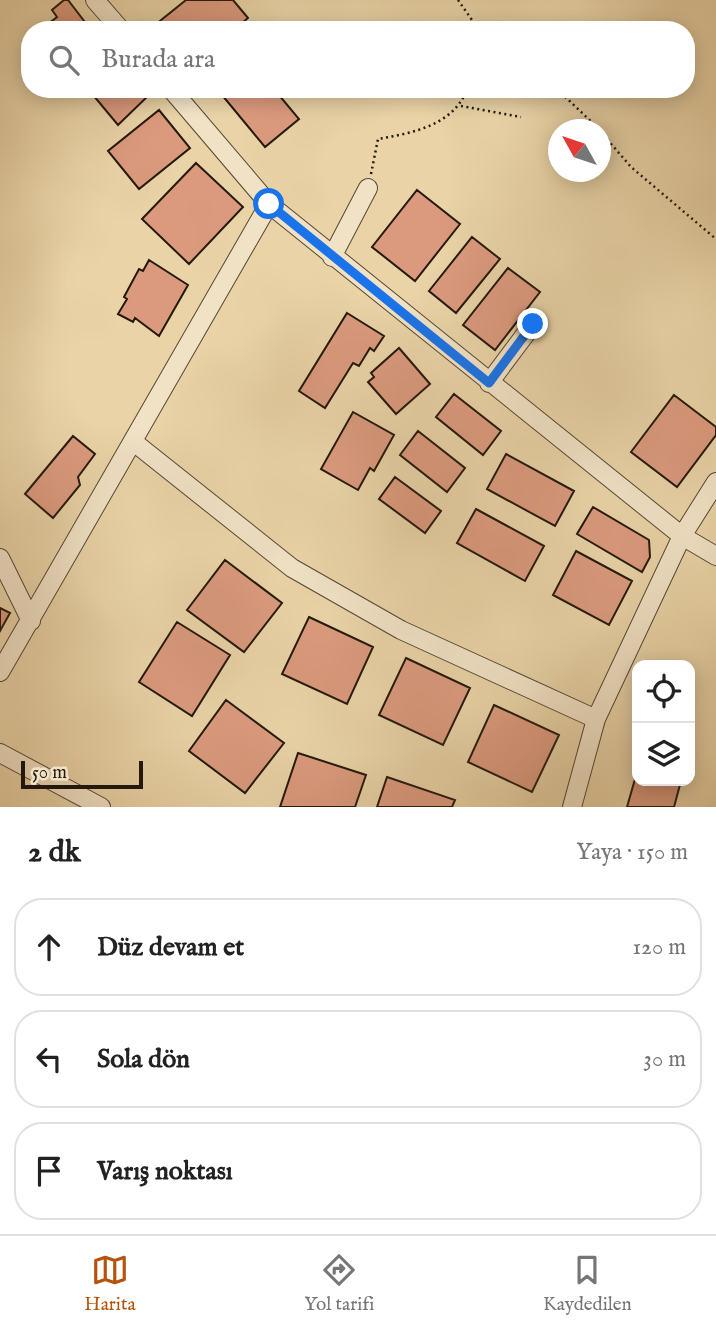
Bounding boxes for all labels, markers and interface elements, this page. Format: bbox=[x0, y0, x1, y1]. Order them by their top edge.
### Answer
search box bbox=[21, 21, 695, 98]
icon: search bbox=[45, 41, 83, 79]
text: Burada ara bbox=[101, 43, 215, 76]
north arrow bbox=[548, 119, 611, 182]
route start bbox=[253, 188, 284, 219]
route end bbox=[517, 308, 548, 339]
map controls bbox=[632, 660, 695, 786]
button: locate bbox=[632, 660, 695, 723]
button: layers bbox=[632, 723, 695, 786]
scale bar bbox=[21, 758, 144, 790]
text: 50 m bbox=[32, 761, 67, 785]
text: 2 dk bbox=[28, 834, 81, 872]
text: Yaya · 150 m bbox=[576, 838, 688, 867]
icon: ahead bbox=[30, 928, 68, 966]
text: Düz devam et bbox=[97, 931, 244, 964]
text: 120 m bbox=[633, 933, 686, 962]
icon: left bbox=[30, 1040, 68, 1078]
text: Sola dön bbox=[97, 1043, 190, 1076]
text: 30 m bbox=[643, 1045, 686, 1074]
icon: arrive bbox=[30, 1152, 68, 1190]
text: Varış noktası bbox=[97, 1155, 233, 1188]
tab: Harita bbox=[84, 1251, 136, 1317]
tab: Yol tarifi bbox=[304, 1251, 374, 1317]
tab: Kaydedilen bbox=[543, 1251, 632, 1317]

